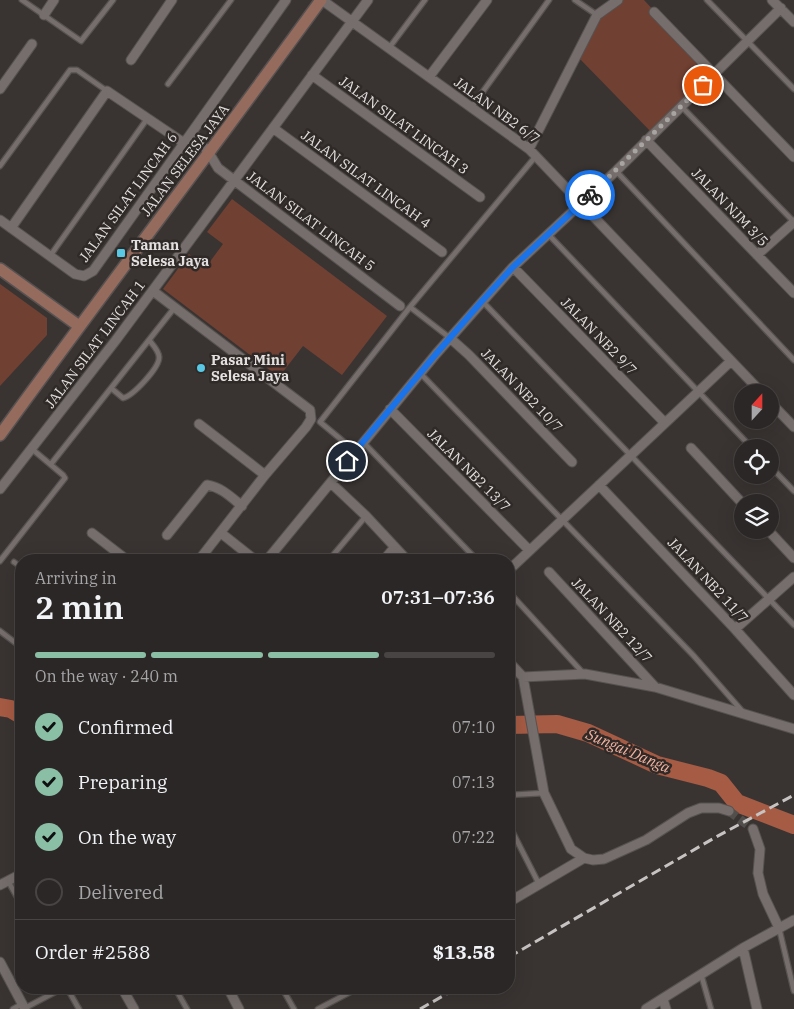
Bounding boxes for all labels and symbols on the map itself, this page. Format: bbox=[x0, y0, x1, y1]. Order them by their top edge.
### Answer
pin bbox=[682, 64, 724, 106]
street label: JALAN SILAT LINCAH 3 bbox=[336, 72, 472, 178]
street label: JALAN NB2 6/7 bbox=[451, 73, 543, 147]
street label: JALAN SELESA JAYA bbox=[137, 100, 233, 220]
street label: JALAN SILAT LINCAH 4 bbox=[298, 126, 434, 232]
street label: JALAN SILAT LINCAH 6 bbox=[75, 129, 181, 265]
street label: JALAN NJM 3/5 bbox=[688, 164, 772, 250]
street label: JALAN SILAT LINCAH 5 bbox=[243, 167, 379, 275]
courier bbox=[565, 170, 615, 220]
place label: Taman Selesa Jaya bbox=[131, 236, 209, 270]
marker: Taman Selesa Jaya bbox=[115, 247, 127, 259]
street label: JALAN SILAT LINCAH 1 bbox=[41, 276, 149, 412]
street label: JALAN NB2 9/7 bbox=[557, 293, 641, 379]
street label: JALAN NB2 10/7 bbox=[477, 344, 567, 436]
place label: Pasar Mini Selesa Jaya bbox=[211, 351, 289, 385]
marker: Pasar Mini Selesa Jaya bbox=[195, 362, 207, 374]
north arrow bbox=[734, 384, 779, 429]
street label: JALAN NB2 13/7 bbox=[424, 425, 514, 515]
pin bbox=[326, 440, 368, 482]
street label: JALAN NB2 11/7 bbox=[664, 534, 752, 626]
street label: JALAN NB2 12/7 bbox=[568, 574, 656, 666]
water label: Sungai Danga bbox=[582, 724, 674, 777]

